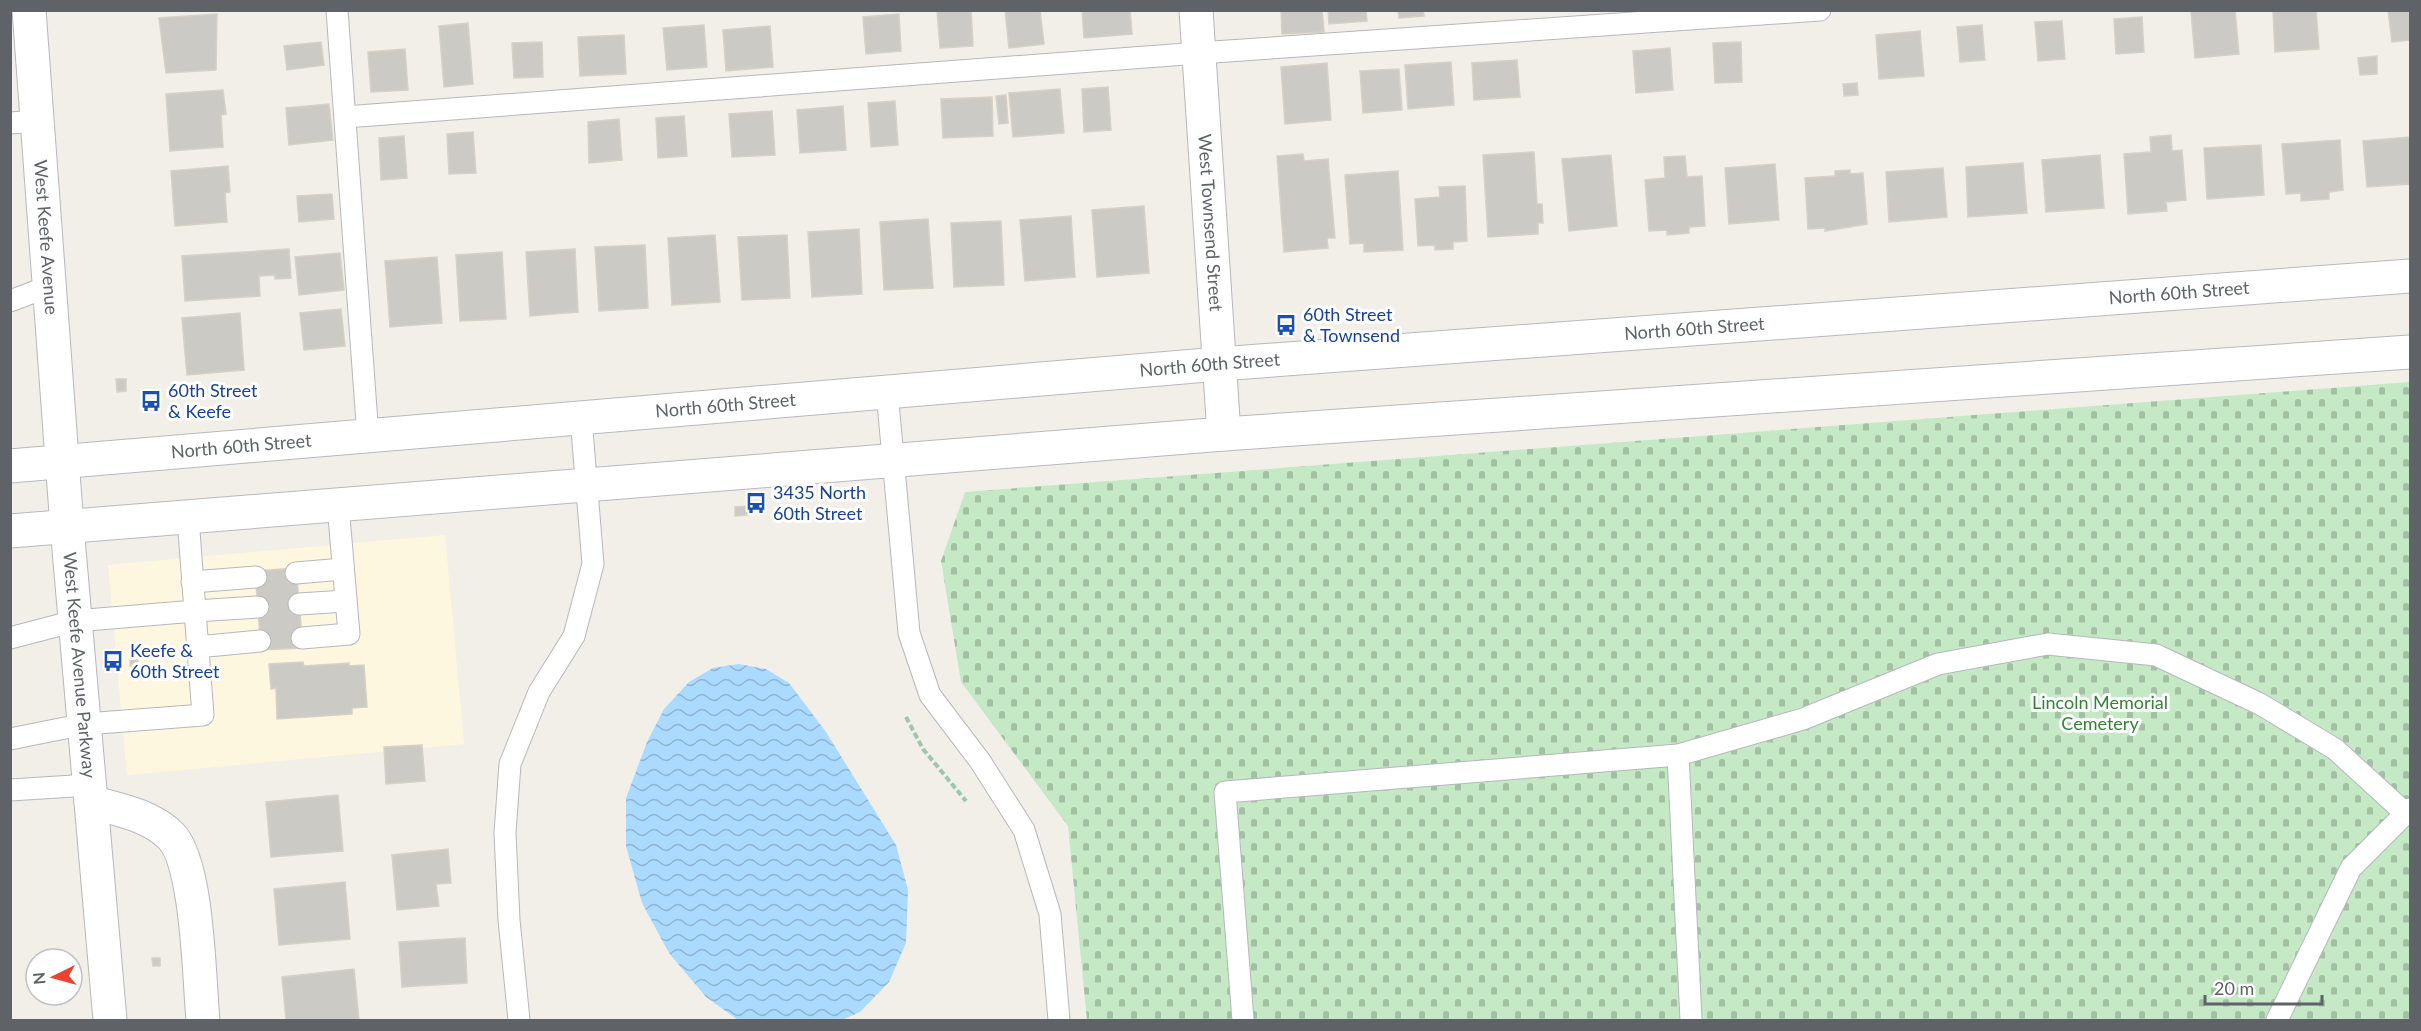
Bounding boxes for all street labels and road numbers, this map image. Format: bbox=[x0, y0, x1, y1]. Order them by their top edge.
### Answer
street label: West Townsend Street bbox=[1194, 133, 1228, 312]
street label: West Keefe Avenue bbox=[30, 159, 63, 316]
street label: North 60th Street bbox=[2108, 276, 2251, 308]
street label: North 60th Street bbox=[1623, 312, 1766, 344]
street label: North 60th Street bbox=[1139, 347, 1281, 381]
street label: North 60th Street bbox=[654, 388, 797, 422]
street label: North 60th Street bbox=[170, 429, 313, 462]
street label: West Keefe Avenue Parkway bbox=[59, 551, 101, 780]

